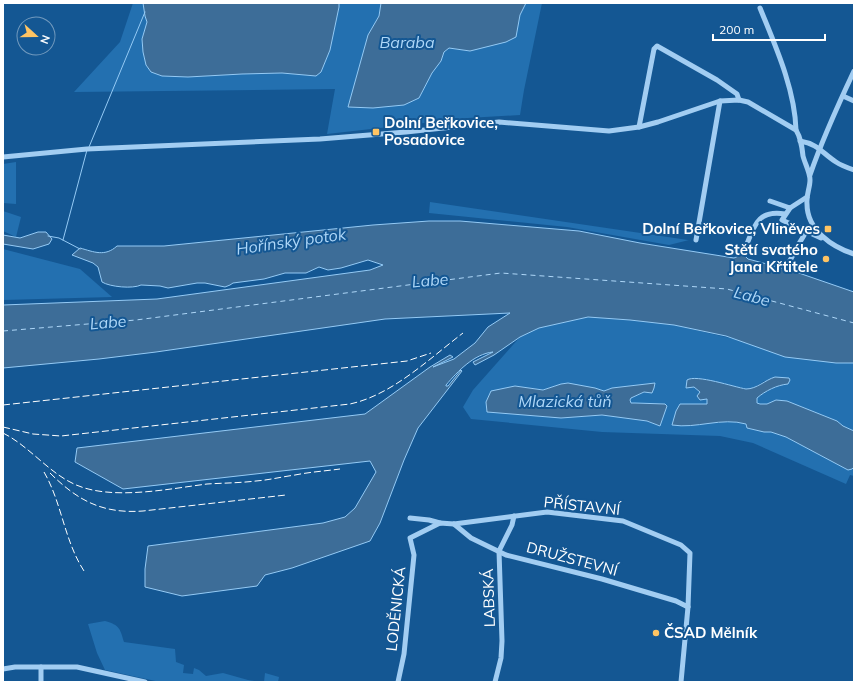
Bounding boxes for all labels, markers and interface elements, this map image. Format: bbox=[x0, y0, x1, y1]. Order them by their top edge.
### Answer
north arrow bbox=[16, 16, 56, 56]
scale bar bbox=[713, 16, 825, 42]
text: 200 m bbox=[719, 22, 754, 37]
water label: Baraba bbox=[379, 32, 435, 52]
text: N bbox=[37, 33, 53, 46]
place label: Dolní Beřkovice, Posadovice bbox=[384, 113, 498, 149]
marker: Dolní Beřkovice, Posadovice bbox=[371, 127, 381, 137]
place label: Dolní Beřkovice, Vliněves bbox=[642, 219, 820, 238]
water label: Hořínský potok bbox=[235, 223, 348, 259]
marker: Dolní Beřkovice, Vliněves bbox=[823, 224, 833, 234]
place label: Stětí svatého Jana Křtitele bbox=[724, 240, 818, 276]
marker: Stětí svatého Jana Křtitele bbox=[821, 254, 831, 264]
water label: Labe bbox=[411, 268, 449, 292]
water label: Labe bbox=[732, 282, 773, 310]
water label: Labe bbox=[89, 310, 127, 334]
water label: Mlazická tůň bbox=[518, 391, 612, 411]
street label: PŘÍSTAVNÍ bbox=[543, 492, 622, 519]
street label: DRUŽSTEVNÍ bbox=[524, 537, 621, 580]
street label: LODĚNICKÁ bbox=[382, 566, 409, 652]
street label: LABSKÁ bbox=[478, 568, 499, 628]
place label: ČSAD Mělník bbox=[664, 623, 758, 642]
marker: ČSAD Mělník bbox=[651, 628, 661, 638]

